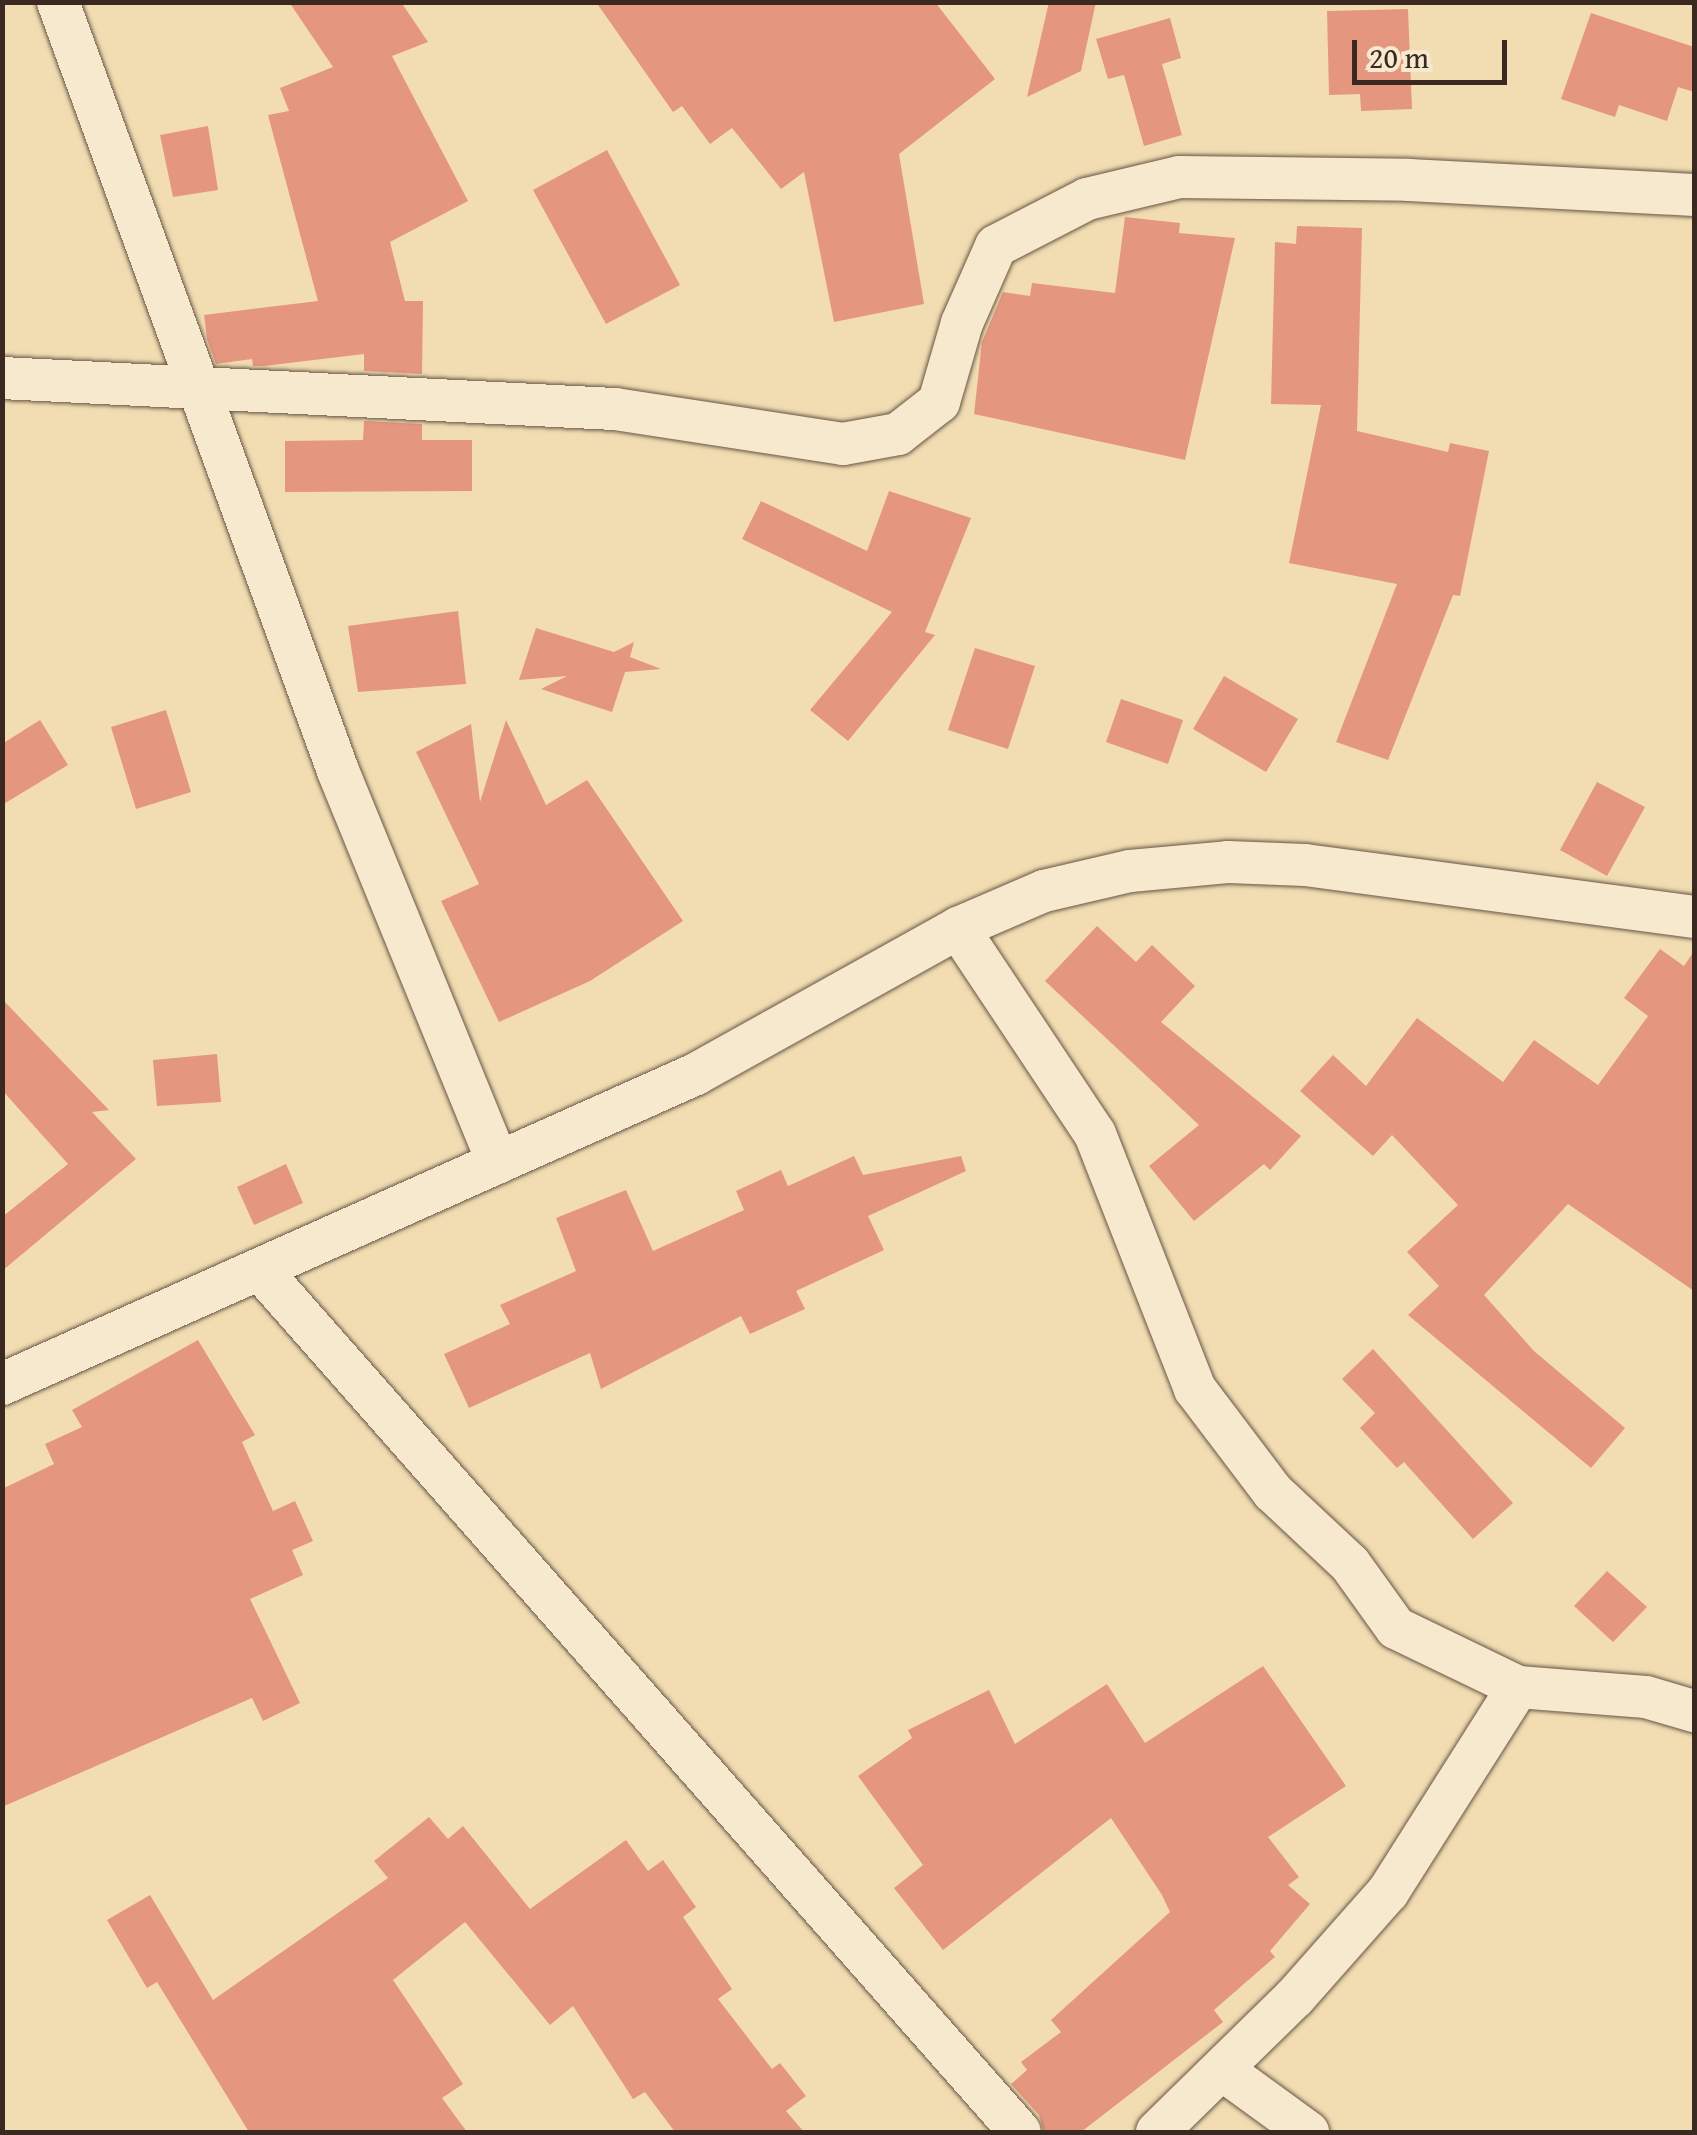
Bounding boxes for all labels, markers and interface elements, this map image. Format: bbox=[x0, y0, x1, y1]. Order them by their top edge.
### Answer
scale bar bbox=[1357, 20, 1512, 82]
text: 20 m bbox=[1369, 35, 1429, 79]

